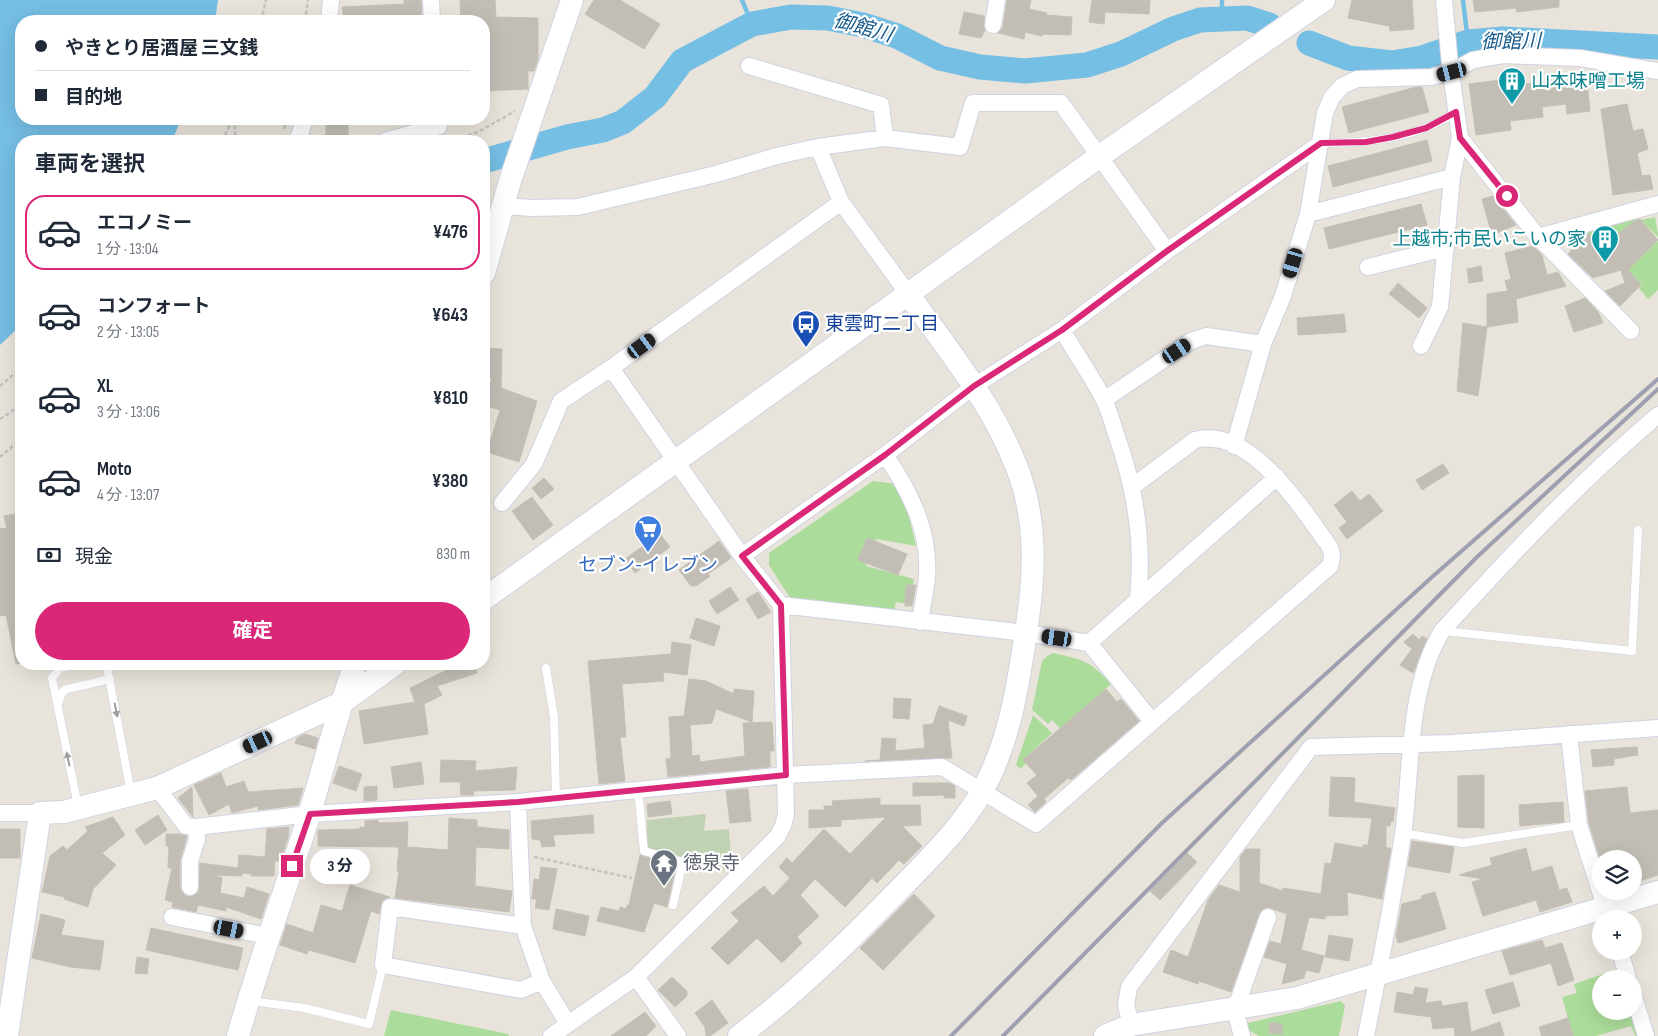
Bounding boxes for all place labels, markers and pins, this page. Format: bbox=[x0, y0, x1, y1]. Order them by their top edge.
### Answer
building icon: 山本味噌工場 bbox=[1497, 66, 1527, 105]
place label: 山本味噌工場 bbox=[1531, 70, 1645, 93]
building icon: 上越市;市民いこいの家 bbox=[1590, 224, 1620, 263]
place label: 上越市;市民いこいの家 bbox=[1392, 228, 1586, 251]
bus stop icon: 東雲町二丁目 bbox=[791, 309, 821, 348]
place label: 東雲町二丁目 bbox=[825, 313, 939, 336]
supermarket icon: セブン-イレブン bbox=[633, 514, 663, 553]
place label: セブン-イレブン bbox=[578, 554, 718, 577]
temple icon: 徳泉寺 bbox=[649, 848, 679, 887]
place label: 徳泉寺 bbox=[683, 852, 740, 875]

